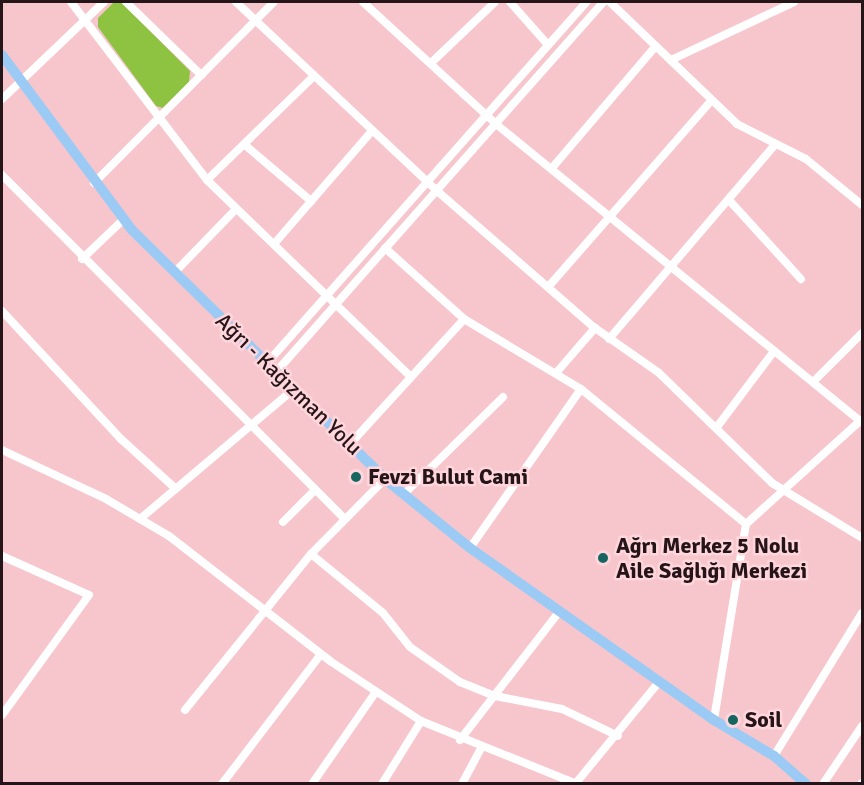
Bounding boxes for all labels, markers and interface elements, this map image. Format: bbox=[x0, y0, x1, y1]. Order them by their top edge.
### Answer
street label: Ağrı - Kağızman Yolu bbox=[210, 307, 368, 461]
place label: Fevzi Bulut Cami bbox=[368, 464, 528, 490]
marker: Fevzi Bulut Cami bbox=[349, 470, 363, 484]
place label: Ağrı Merkez 5 Nolu Aile Sağlığı Merkezi bbox=[616, 532, 807, 584]
marker: Ağrı Merkez 5 Nolu Aile Sağlığı Merkezi bbox=[594, 549, 612, 567]
place label: Soil bbox=[745, 707, 782, 733]
marker: Soil bbox=[726, 713, 740, 727]

